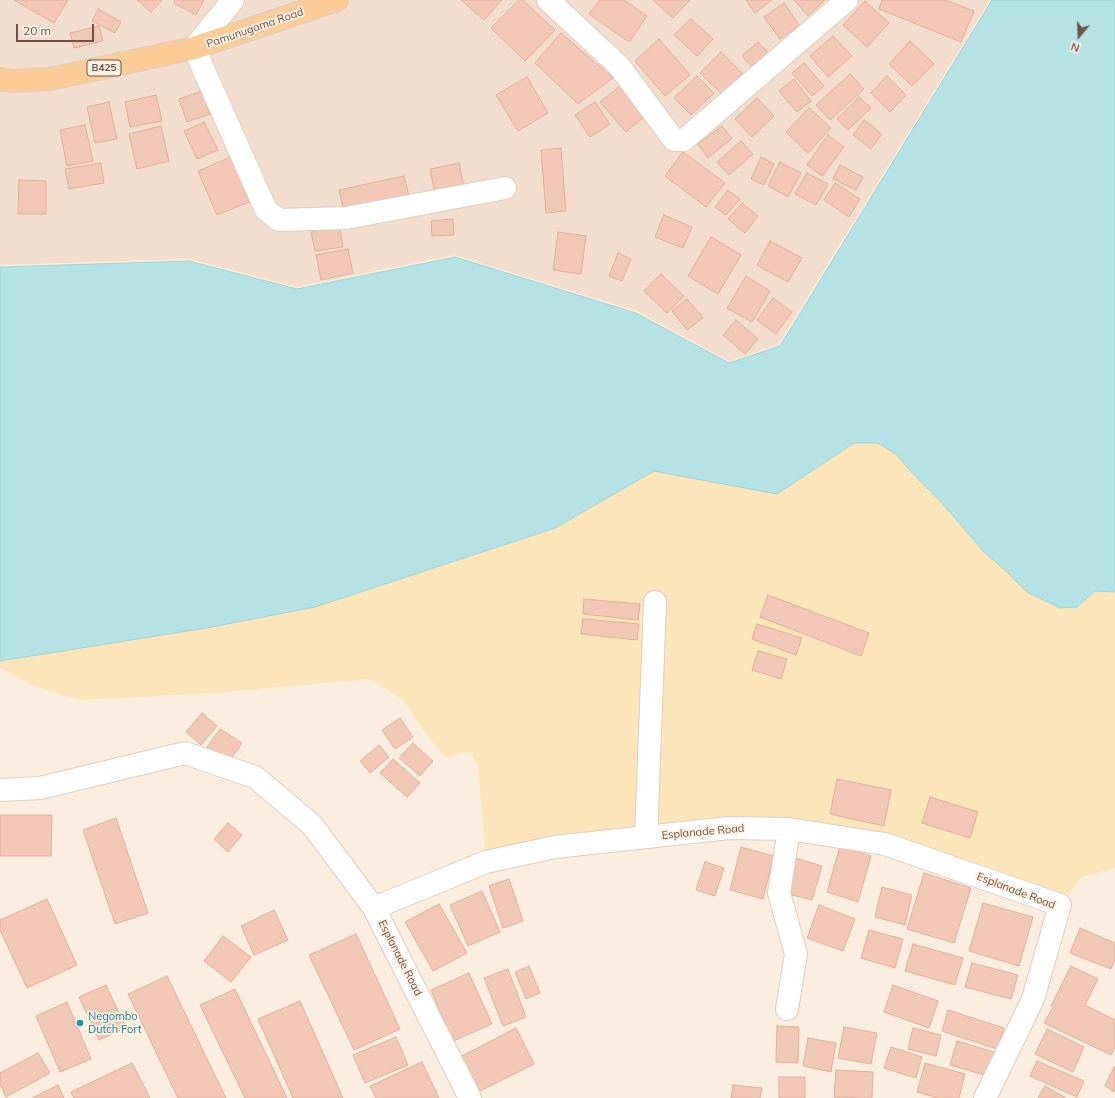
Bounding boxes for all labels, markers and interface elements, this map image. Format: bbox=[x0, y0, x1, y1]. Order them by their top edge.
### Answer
street label: Pamunugama Road bbox=[205, 5, 305, 51]
scale bar bbox=[18, 16, 96, 42]
north arrow bbox=[1059, 16, 1099, 56]
text: 20 m bbox=[23, 23, 51, 38]
text: N bbox=[1069, 39, 1081, 55]
road number: B425 bbox=[87, 60, 121, 76]
street label: Esplanade Road bbox=[661, 822, 745, 842]
street label: Esplanade Road bbox=[975, 870, 1057, 912]
street label: Esplanade Road bbox=[375, 918, 425, 998]
place label: Negombo Dutch Fort bbox=[88, 1010, 142, 1036]
marker: Negombo Dutch Fort bbox=[75, 1018, 85, 1028]

